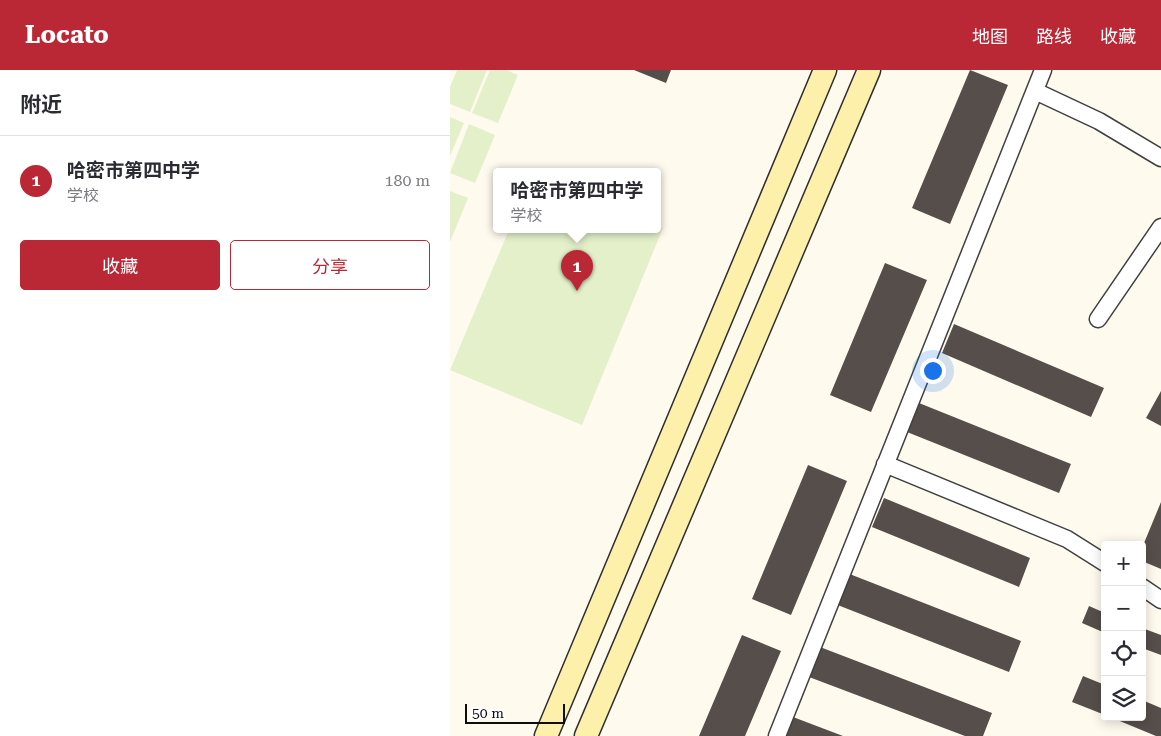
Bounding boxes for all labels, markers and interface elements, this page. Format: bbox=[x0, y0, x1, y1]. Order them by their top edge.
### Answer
text: Locato bbox=[25, 21, 109, 49]
text: 地图 bbox=[972, 26, 1008, 47]
text: 路线 bbox=[1036, 26, 1072, 47]
text: 收藏 bbox=[1100, 26, 1136, 47]
text: 附近 bbox=[20, 93, 62, 117]
text: 哈密市第四中学 bbox=[67, 159, 200, 182]
popup bbox=[493, 168, 661, 233]
text: 1 bbox=[32, 171, 40, 190]
text: 180 m bbox=[384, 171, 430, 190]
text: 哈密市第四中学 bbox=[510, 179, 644, 202]
text: 学校 bbox=[67, 186, 99, 205]
text: 学校 bbox=[510, 206, 543, 225]
button: 收藏 bbox=[20, 240, 220, 290]
button: 分享 bbox=[230, 240, 430, 290]
pin: 1 bbox=[561, 250, 593, 291]
your location bbox=[920, 358, 946, 384]
map controls bbox=[1101, 541, 1146, 721]
button: + bbox=[1101, 541, 1146, 586]
button: − bbox=[1101, 586, 1146, 631]
button: locate bbox=[1101, 631, 1146, 676]
button: layers bbox=[1101, 676, 1146, 721]
scale bar bbox=[465, 701, 565, 724]
text: 50 m bbox=[472, 705, 504, 721]

